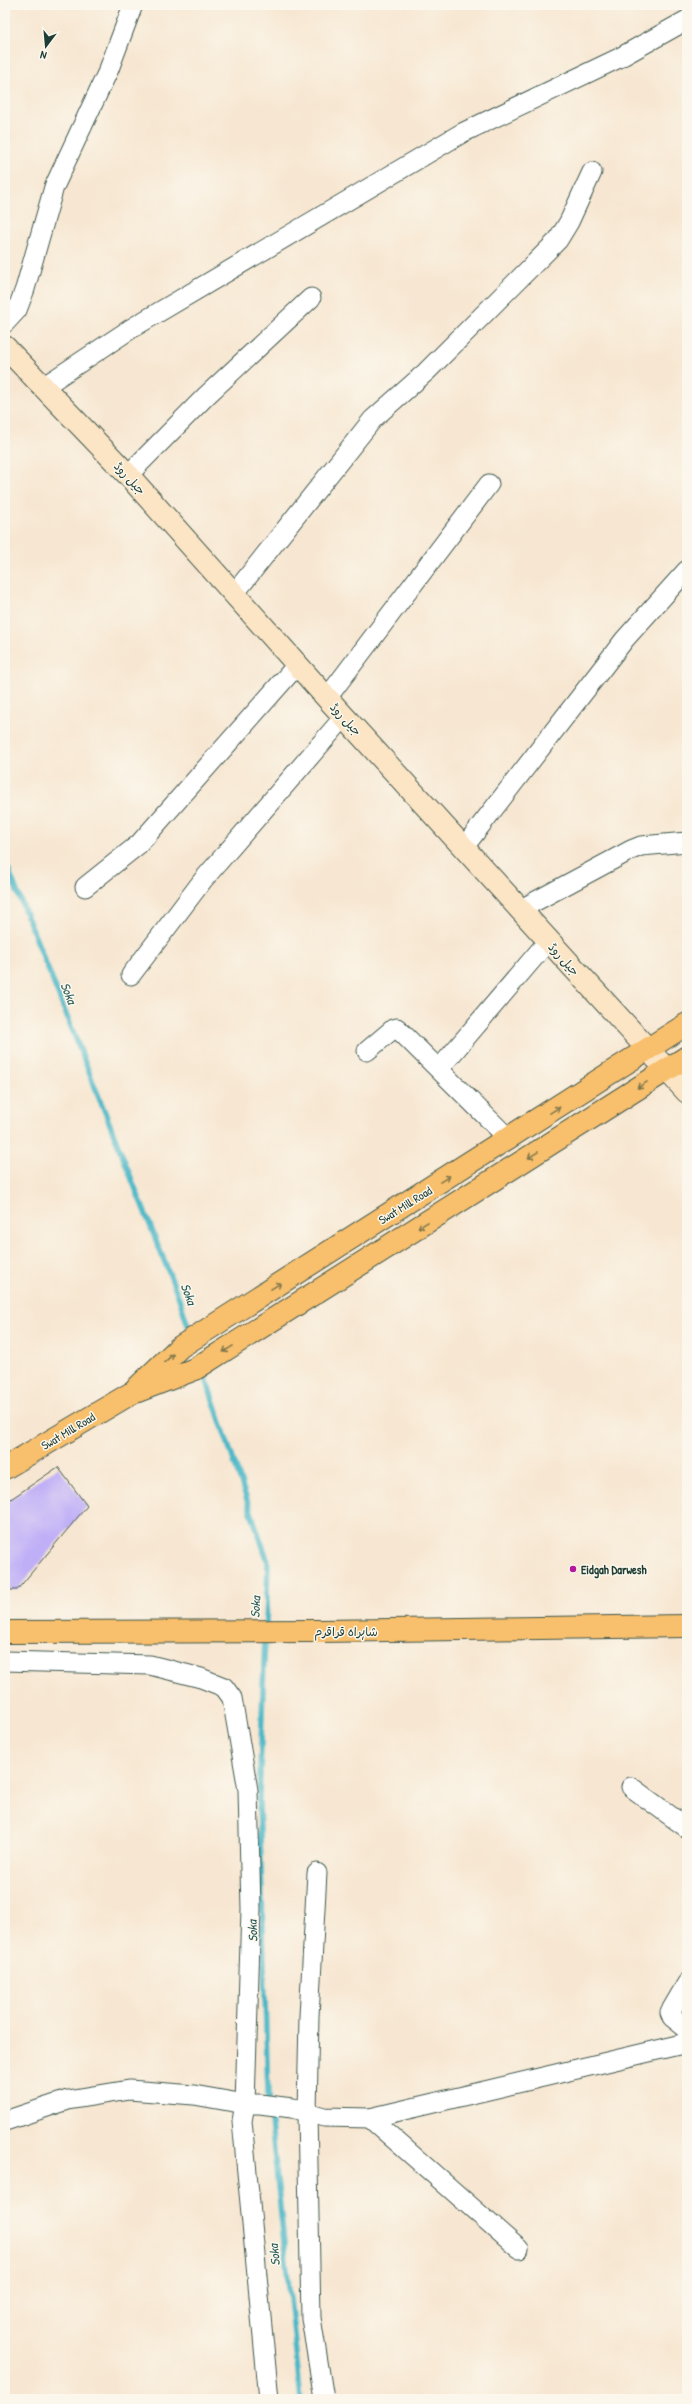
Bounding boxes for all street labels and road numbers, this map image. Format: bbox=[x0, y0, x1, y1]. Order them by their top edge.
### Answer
street label: جیل روڈ bbox=[110, 458, 150, 498]
street label: جیل روڈ bbox=[326, 699, 366, 739]
street label: جیل روڈ bbox=[545, 939, 583, 979]
street label: Swat Mill Road bbox=[375, 1182, 435, 1228]
street label: Swat Mill Road bbox=[38, 1408, 98, 1454]
street label: شاہراہ قراقرم bbox=[314, 1623, 378, 1641]

